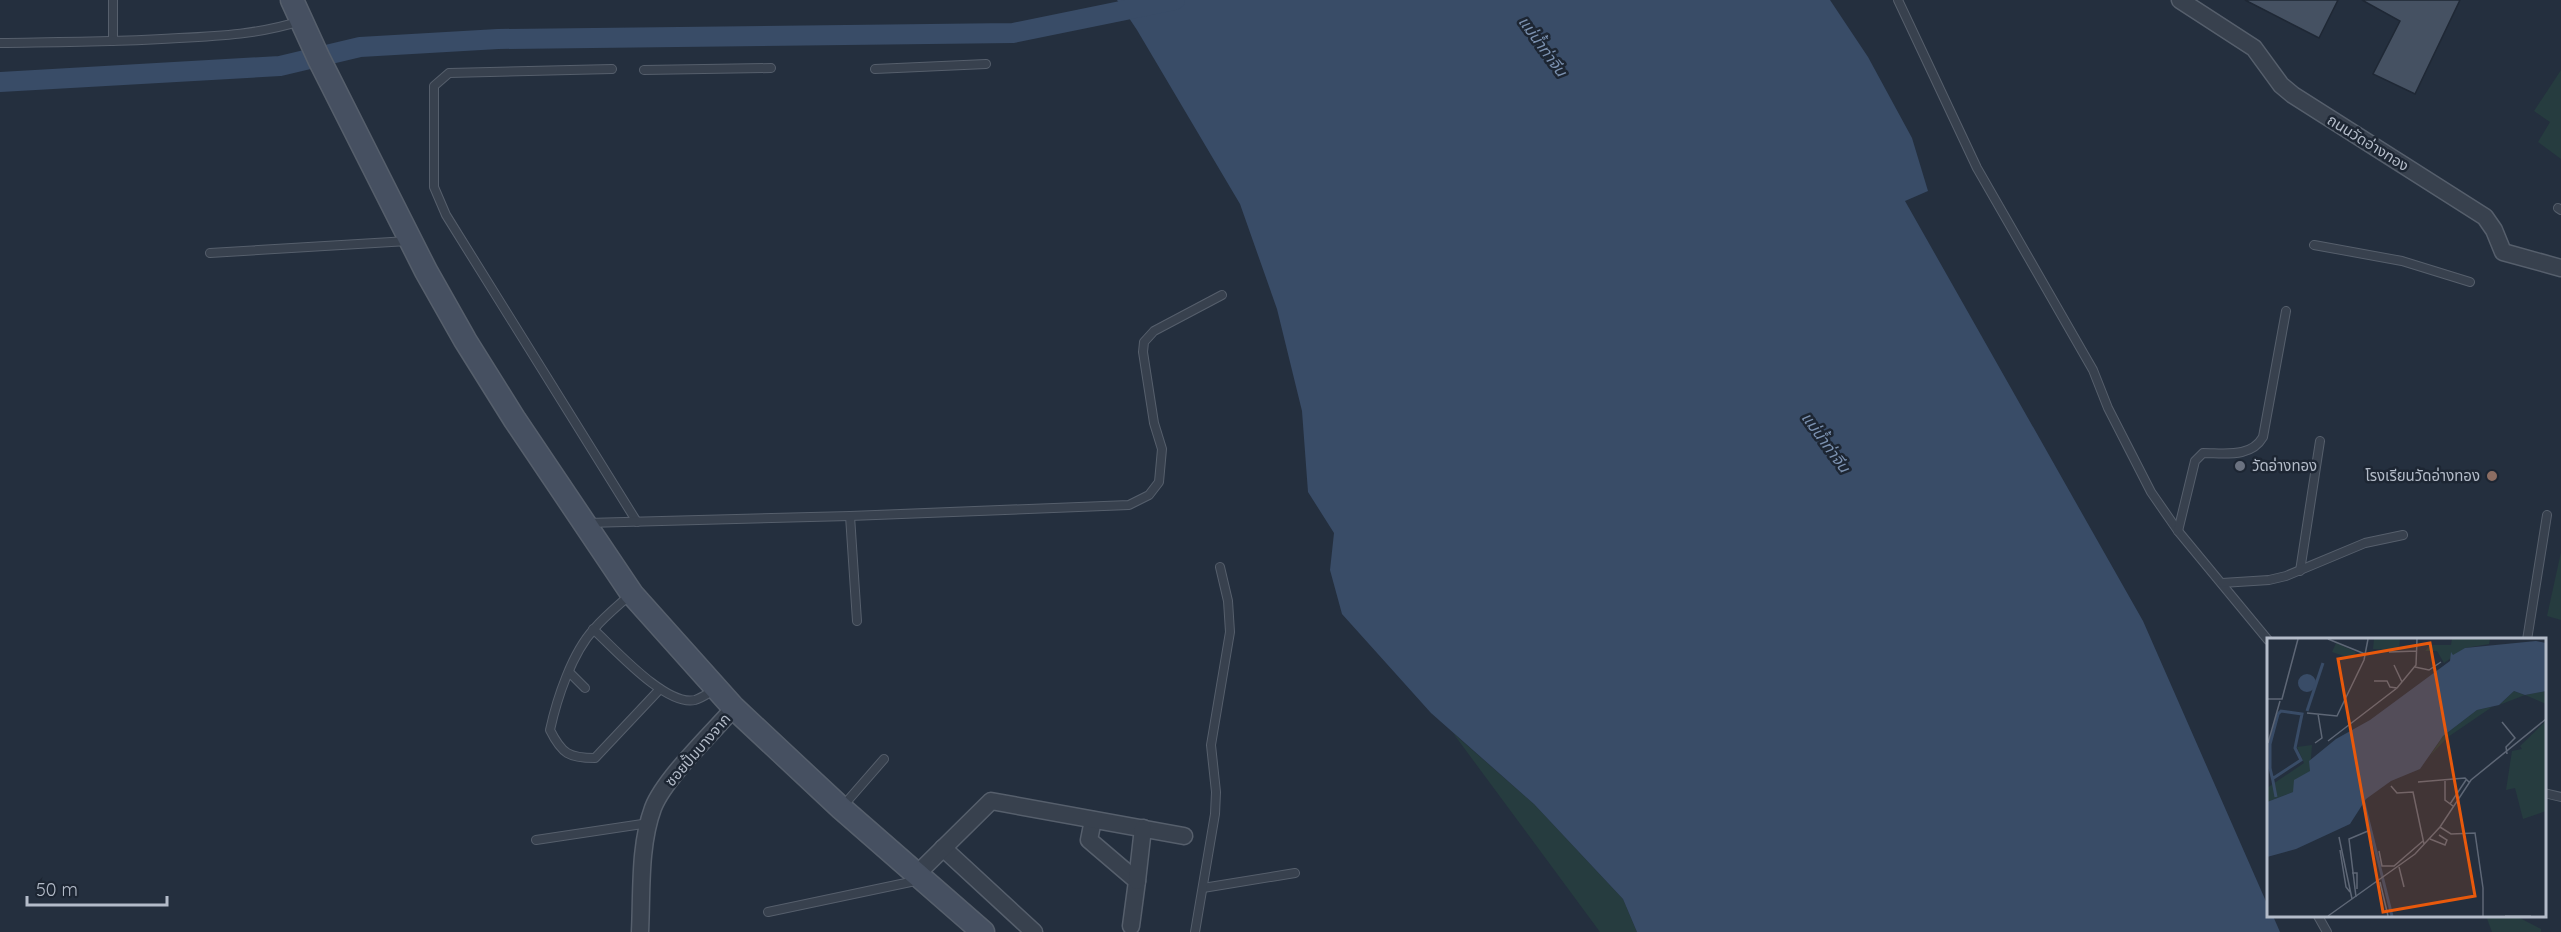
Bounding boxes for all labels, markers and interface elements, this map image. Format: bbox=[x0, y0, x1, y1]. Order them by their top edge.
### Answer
water label: แม่น้ำท่าจีน bbox=[1514, 11, 1573, 81]
street label: ถนนวัดอ่างทอง bbox=[2324, 110, 2413, 175]
water label: แม่น้ำท่าจีน bbox=[1797, 407, 1856, 477]
place label: วัดอ่างทอง bbox=[2252, 456, 2317, 475]
marker: วัดอ่างทอง bbox=[2233, 459, 2247, 473]
place label: โรงเรียนวัดอ่างทอง bbox=[2365, 466, 2480, 485]
marker: โรงเรียนวัดอ่างทอง bbox=[2485, 469, 2499, 483]
inset map bbox=[2267, 638, 2546, 917]
street label: ซอยปั้มบางจาก bbox=[660, 709, 734, 790]
scale bar bbox=[27, 869, 166, 907]
text: 50 m bbox=[36, 878, 78, 901]

